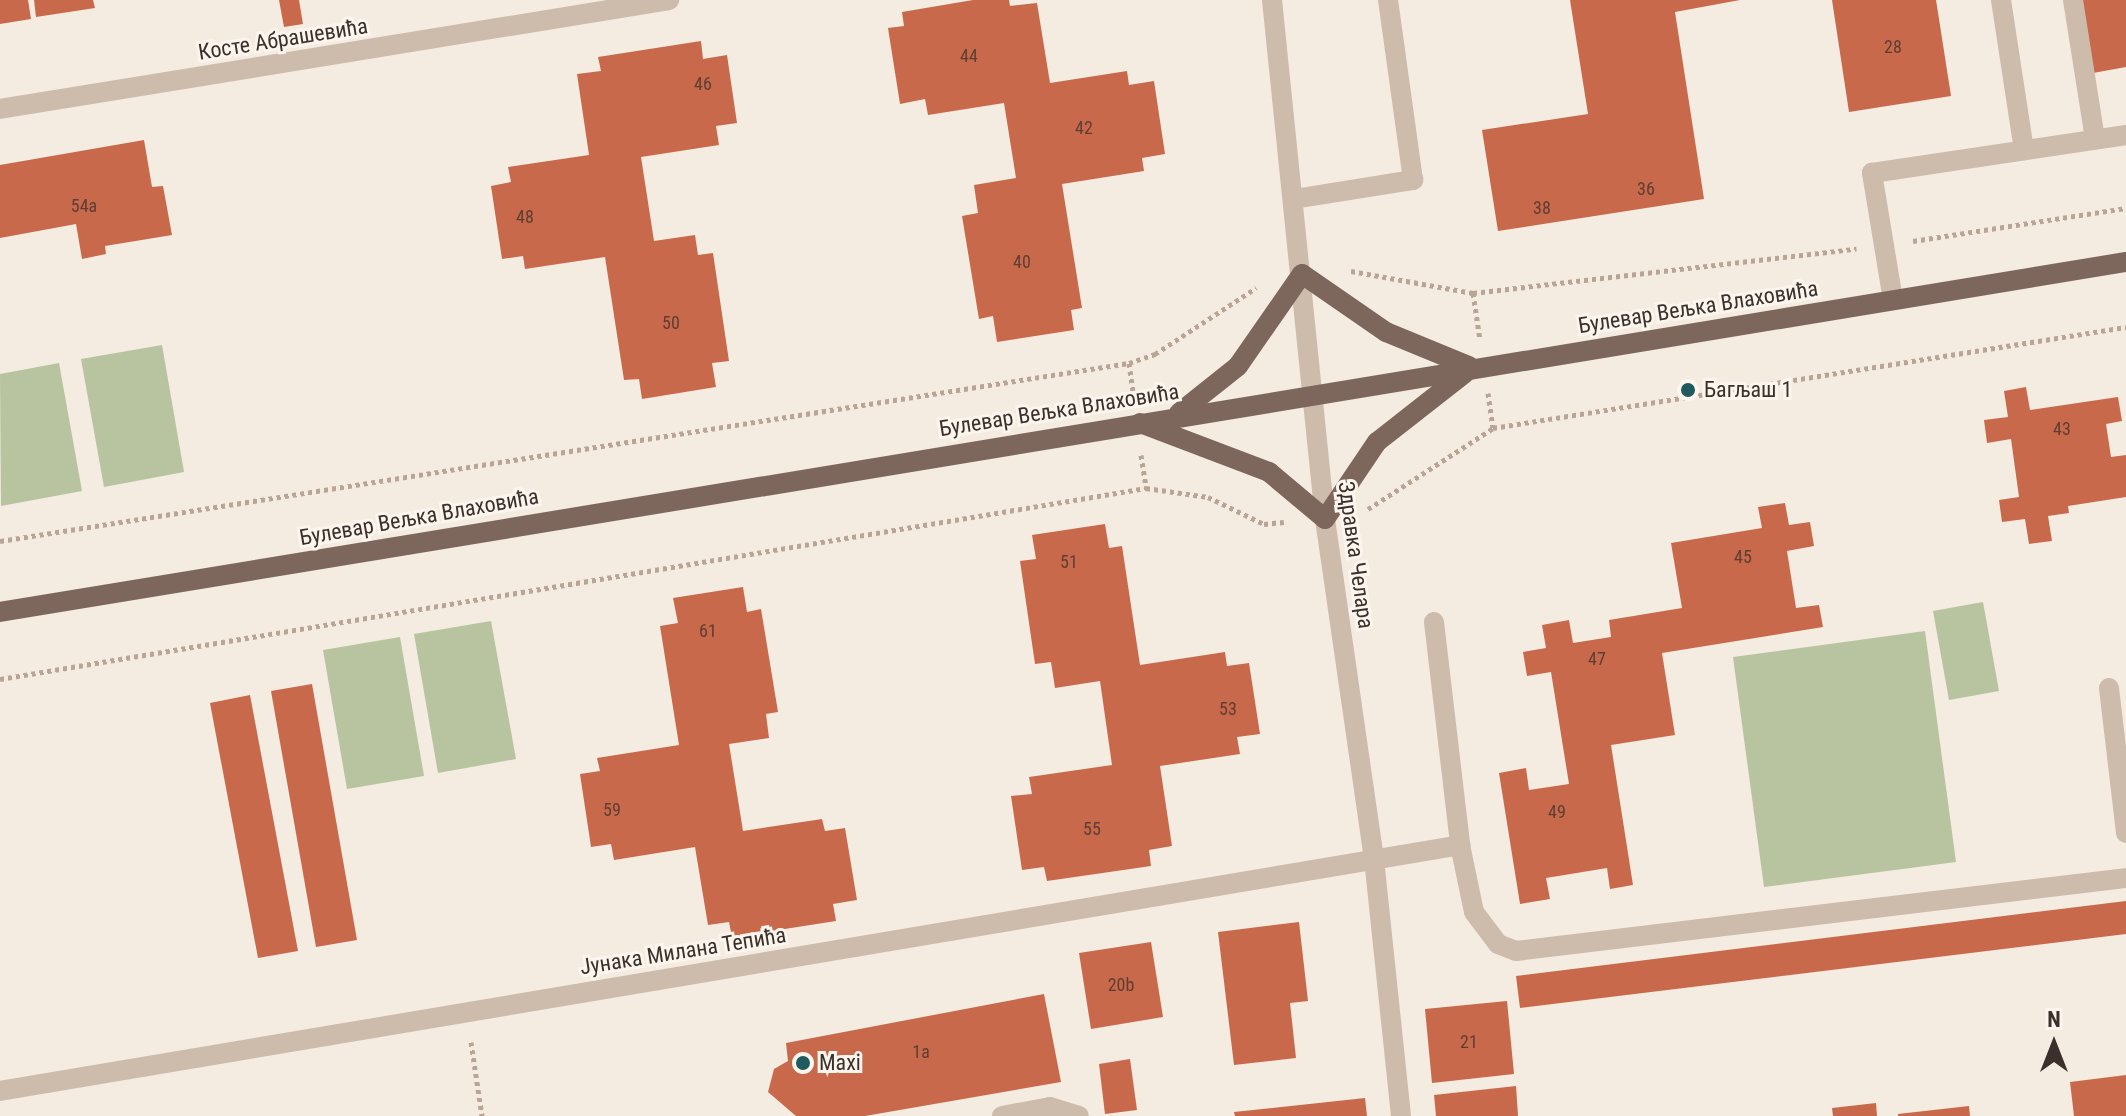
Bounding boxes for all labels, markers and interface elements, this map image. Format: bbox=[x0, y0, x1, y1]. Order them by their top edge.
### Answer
street label: Косте Абрашевића bbox=[196, 13, 370, 65]
house number: 28 bbox=[1884, 36, 1902, 58]
house number: 44 bbox=[960, 45, 978, 67]
house number: 46 bbox=[694, 73, 712, 95]
house number: 42 bbox=[1075, 117, 1093, 139]
house number: 36 bbox=[1637, 178, 1655, 200]
house number: 54a bbox=[71, 195, 97, 217]
house number: 38 bbox=[1533, 197, 1551, 219]
house number: 48 bbox=[516, 206, 534, 228]
house number: 40 bbox=[1013, 251, 1031, 273]
street label: Булевар Вељка Влаховића bbox=[1576, 275, 1820, 339]
house number: 50 bbox=[662, 312, 680, 334]
place label: Багљаш 1 bbox=[1704, 377, 1792, 403]
street label: Булевар Вељка Влаховића bbox=[937, 378, 1181, 442]
marker: Багљаш 1 bbox=[1679, 381, 1697, 399]
house number: 43 bbox=[2053, 418, 2071, 440]
street label: Здравка Челара bbox=[1333, 480, 1379, 630]
street label: Булевар Вељка Влаховића bbox=[297, 483, 541, 551]
house number: 45 bbox=[1734, 546, 1752, 568]
house number: 51 bbox=[1060, 551, 1078, 573]
house number: 61 bbox=[699, 620, 717, 642]
house number: 47 bbox=[1588, 648, 1606, 670]
house number: 53 bbox=[1219, 698, 1237, 720]
house number: 59 bbox=[603, 799, 621, 821]
house number: 49 bbox=[1548, 801, 1566, 823]
house number: 55 bbox=[1083, 818, 1101, 840]
street label: Јунака Милана Тепића bbox=[578, 922, 788, 980]
house number: 20b bbox=[1108, 974, 1134, 996]
north arrow bbox=[2014, 1004, 2094, 1084]
text: N bbox=[2047, 1007, 2061, 1032]
house number: 21 bbox=[1460, 1031, 1478, 1053]
house number: 1a bbox=[912, 1041, 930, 1063]
place label: Maxi bbox=[819, 1050, 861, 1076]
marker: Maxi bbox=[794, 1054, 812, 1072]

